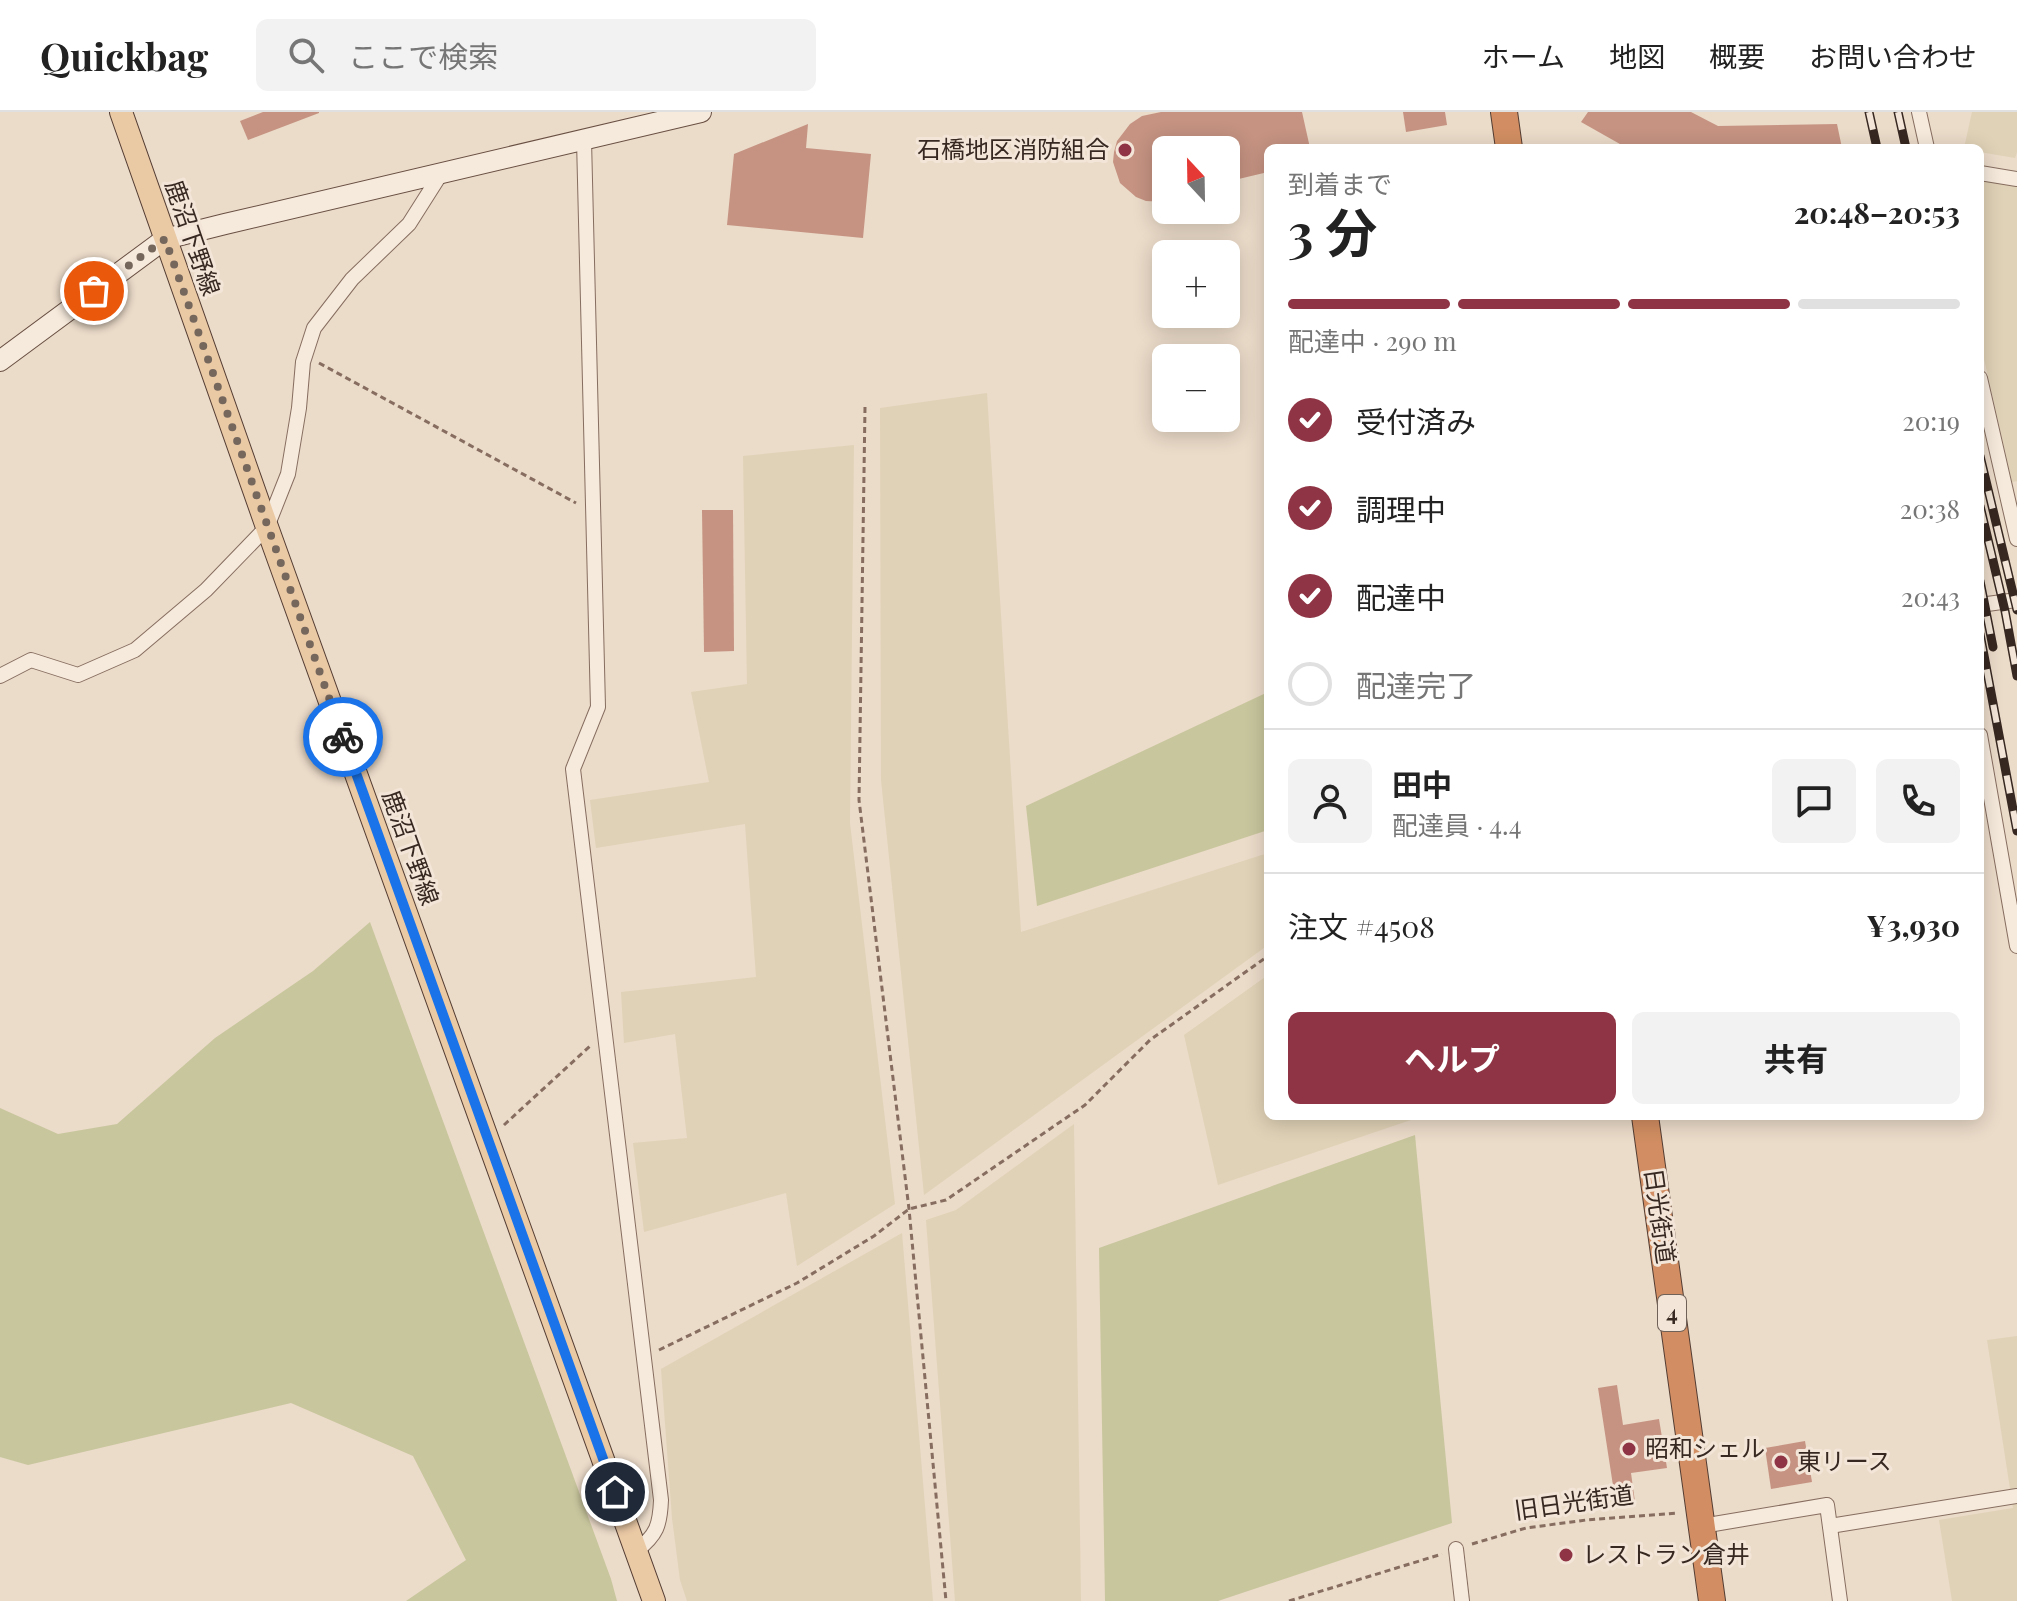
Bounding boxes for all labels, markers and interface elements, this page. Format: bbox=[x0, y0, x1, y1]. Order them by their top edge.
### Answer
search box bbox=[256, 19, 816, 91]
text: Quickbag bbox=[40, 30, 208, 81]
icon: search bbox=[284, 33, 328, 77]
text: ここで検索 bbox=[348, 36, 498, 76]
text: ホーム bbox=[1482, 37, 1565, 74]
text: 地図 bbox=[1609, 37, 1665, 74]
text: 概要 bbox=[1709, 37, 1765, 74]
text: お問い合わせ bbox=[1809, 37, 1977, 74]
place label: 石橋地区消防組合 bbox=[917, 132, 1109, 164]
north arrow bbox=[1152, 136, 1240, 224]
map controls bbox=[1152, 136, 1240, 432]
marker: 石橋地区消防組合 bbox=[1116, 141, 1134, 159]
text: 到着まで bbox=[1288, 166, 1392, 201]
street label: 鹿沼下野線 bbox=[159, 175, 229, 299]
text: 20:48–20:53 bbox=[1794, 192, 1960, 232]
text: 3 分 bbox=[1288, 196, 1377, 265]
button: + bbox=[1152, 240, 1240, 328]
pin bbox=[60, 257, 128, 325]
icon: bag bbox=[72, 269, 116, 313]
text: 配達中 · 290 m bbox=[1288, 323, 1457, 358]
button: − bbox=[1152, 344, 1240, 432]
icon: check bbox=[1288, 398, 1332, 442]
text: 受付済み bbox=[1356, 401, 1476, 441]
text: 20:19 bbox=[1902, 403, 1960, 438]
icon: check bbox=[1288, 486, 1332, 530]
text: 調理中 bbox=[1356, 489, 1446, 529]
text: 20:38 bbox=[1900, 491, 1960, 526]
icon: check bbox=[1288, 574, 1332, 618]
text: 配達中 bbox=[1356, 577, 1446, 617]
text: 20:43 bbox=[1901, 579, 1960, 614]
text: 配達完了 bbox=[1356, 665, 1476, 705]
courier bbox=[303, 697, 383, 777]
icon: bike bbox=[321, 715, 365, 759]
button: person bbox=[1288, 759, 1372, 843]
button: chat bbox=[1772, 759, 1856, 843]
button: phone bbox=[1876, 759, 1960, 843]
text: 田中 bbox=[1392, 764, 1452, 804]
street label: 鹿沼下野線 bbox=[376, 785, 447, 909]
text: 配達員 · 4.4 bbox=[1392, 807, 1521, 842]
text: ¥3,930 bbox=[1867, 905, 1960, 945]
text: 注文 #4508 bbox=[1288, 906, 1435, 946]
button: ヘルプ bbox=[1288, 1012, 1616, 1104]
button: 共有 bbox=[1632, 1012, 1960, 1104]
street label: 日光街道 bbox=[1638, 1166, 1684, 1265]
road number: 4 bbox=[1658, 1295, 1686, 1331]
place label: 昭和シェル bbox=[1645, 1431, 1765, 1463]
marker: 昭和シェル bbox=[1620, 1440, 1638, 1458]
place label: 東リース bbox=[1797, 1444, 1892, 1476]
marker: 東リース bbox=[1772, 1453, 1790, 1471]
pin bbox=[581, 1458, 649, 1526]
icon: home bbox=[593, 1470, 637, 1514]
street label: 旧日光街道 bbox=[1512, 1477, 1635, 1525]
place label: レストラン倉井 bbox=[1582, 1537, 1750, 1569]
marker: レストラン倉井 bbox=[1557, 1546, 1575, 1564]

